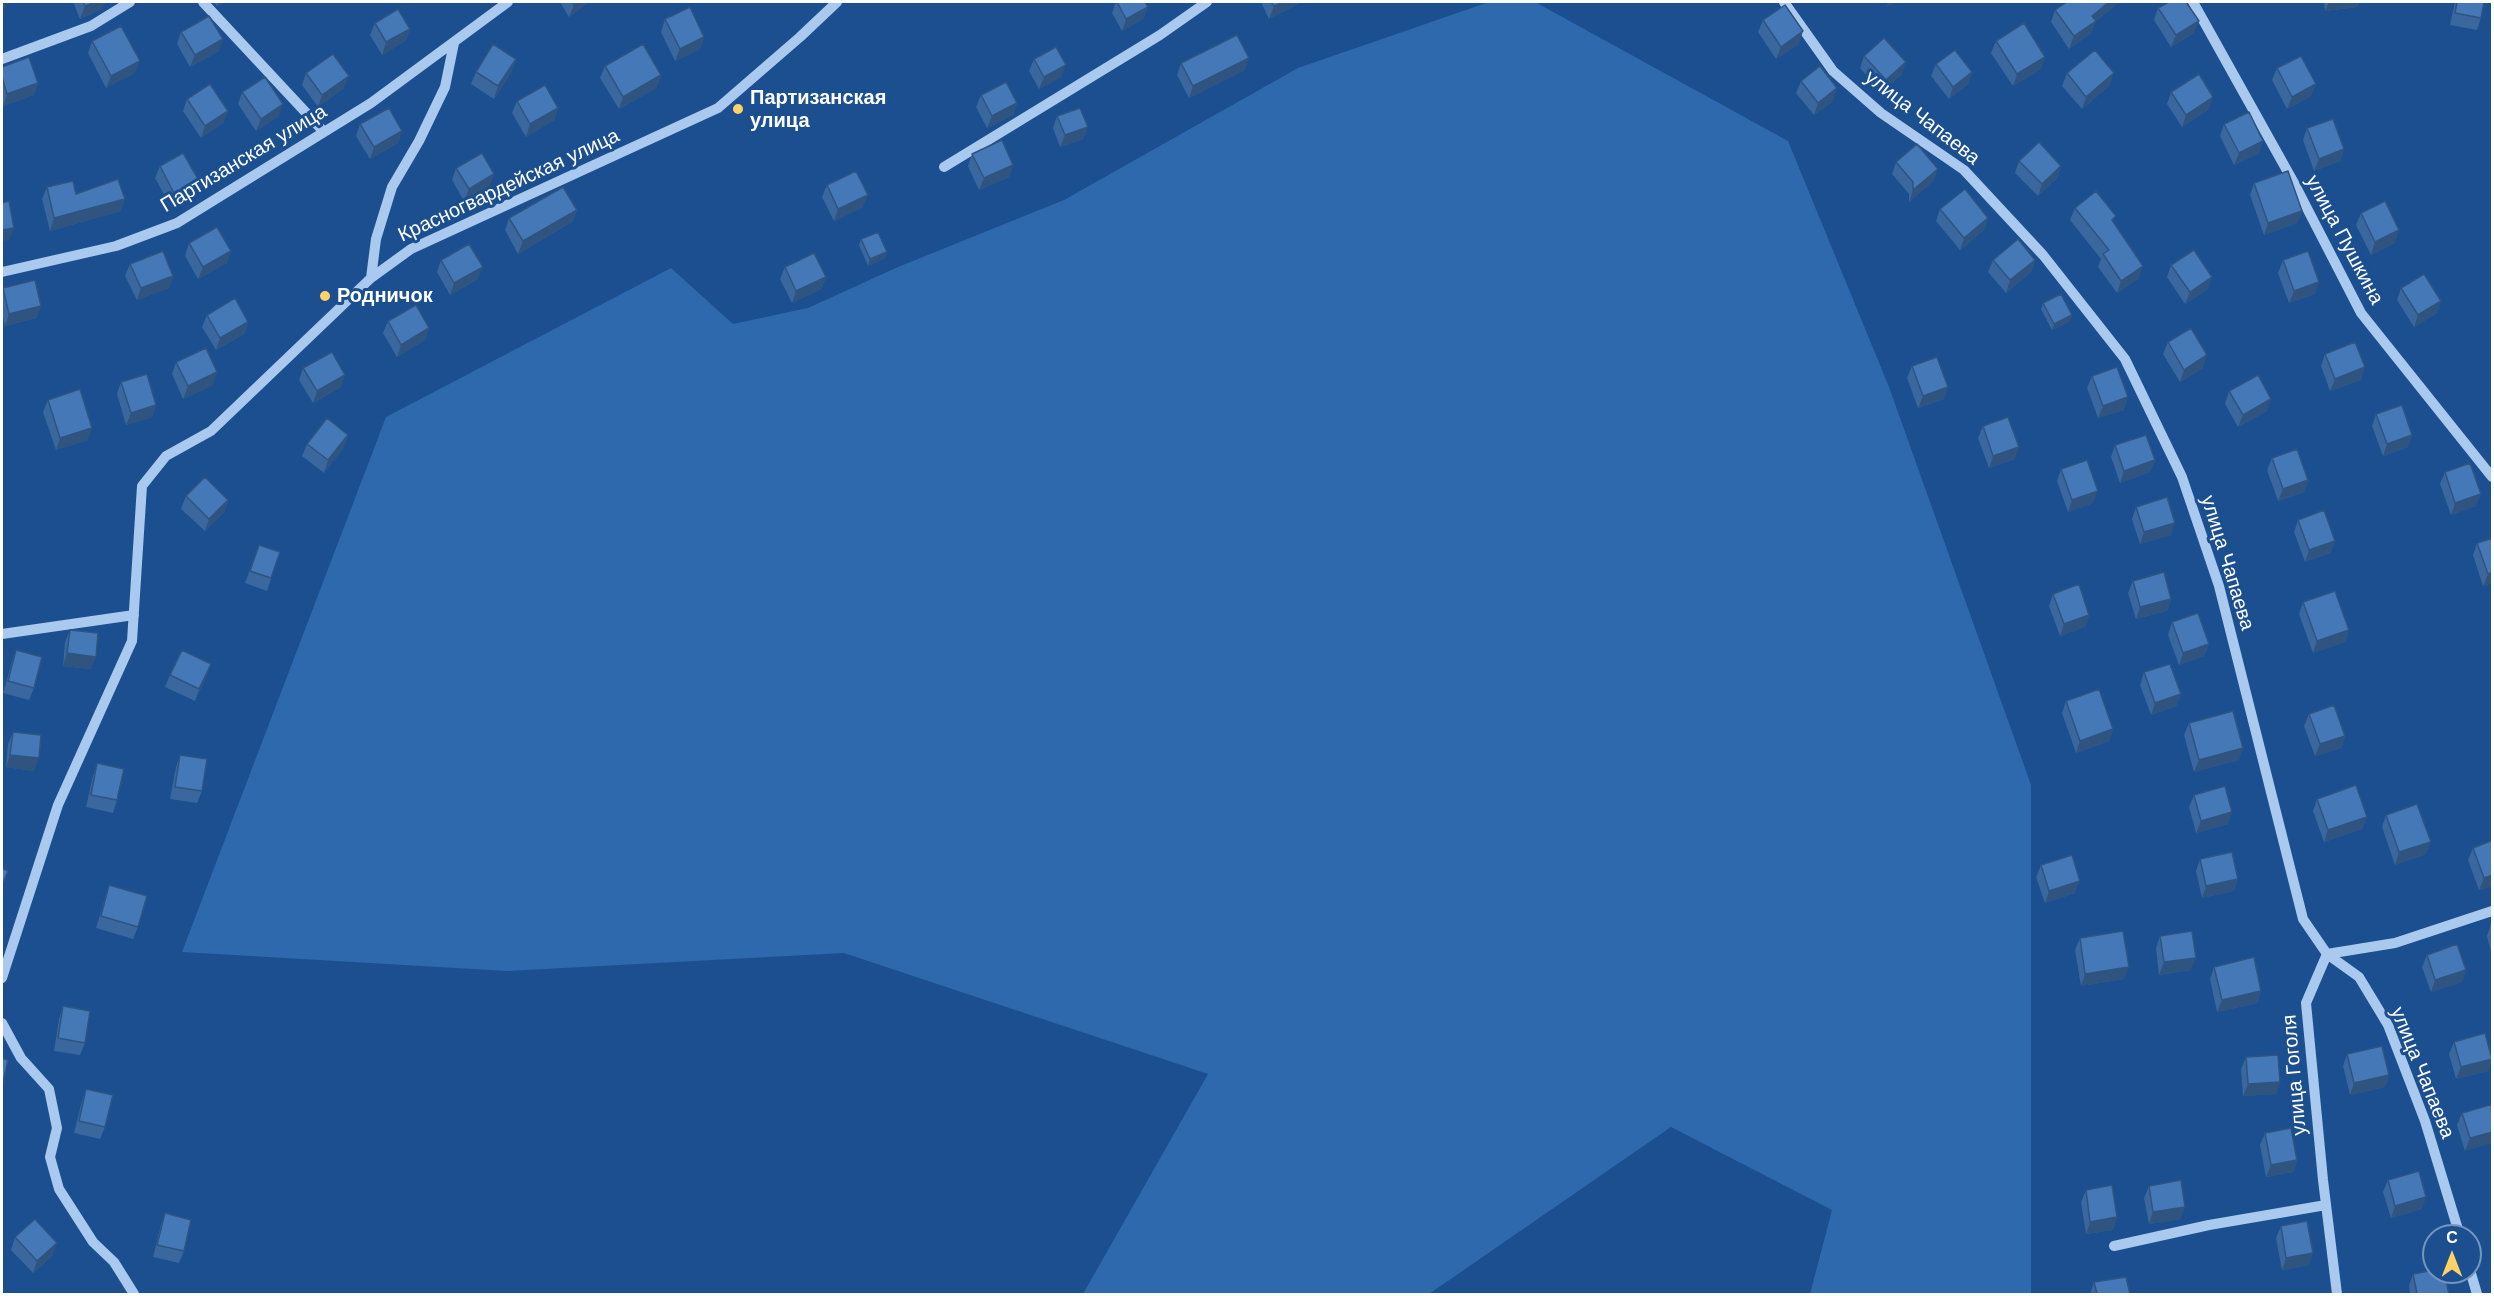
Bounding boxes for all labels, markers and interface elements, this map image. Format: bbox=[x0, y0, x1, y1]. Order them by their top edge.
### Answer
street label: улица Чапаева bbox=[1860, 66, 1984, 170]
place label: Партизанская улица bbox=[750, 86, 886, 133]
street label: Партизанская улица bbox=[157, 100, 331, 218]
marker: Партизанская улица bbox=[731, 102, 745, 116]
street label: Красногвардейская улица bbox=[395, 124, 623, 248]
street label: улица Пушкина bbox=[2300, 171, 2388, 309]
place label: Родничок bbox=[337, 284, 433, 308]
marker: Родничок bbox=[318, 289, 332, 303]
street label: улица Чапаева bbox=[2195, 493, 2259, 633]
street label: улица Чапаева bbox=[2385, 1004, 2459, 1142]
street label: улица Гоголя bbox=[2278, 1014, 2312, 1136]
north arrow bbox=[2422, 1224, 2482, 1284]
text: С bbox=[2446, 1229, 2458, 1246]

